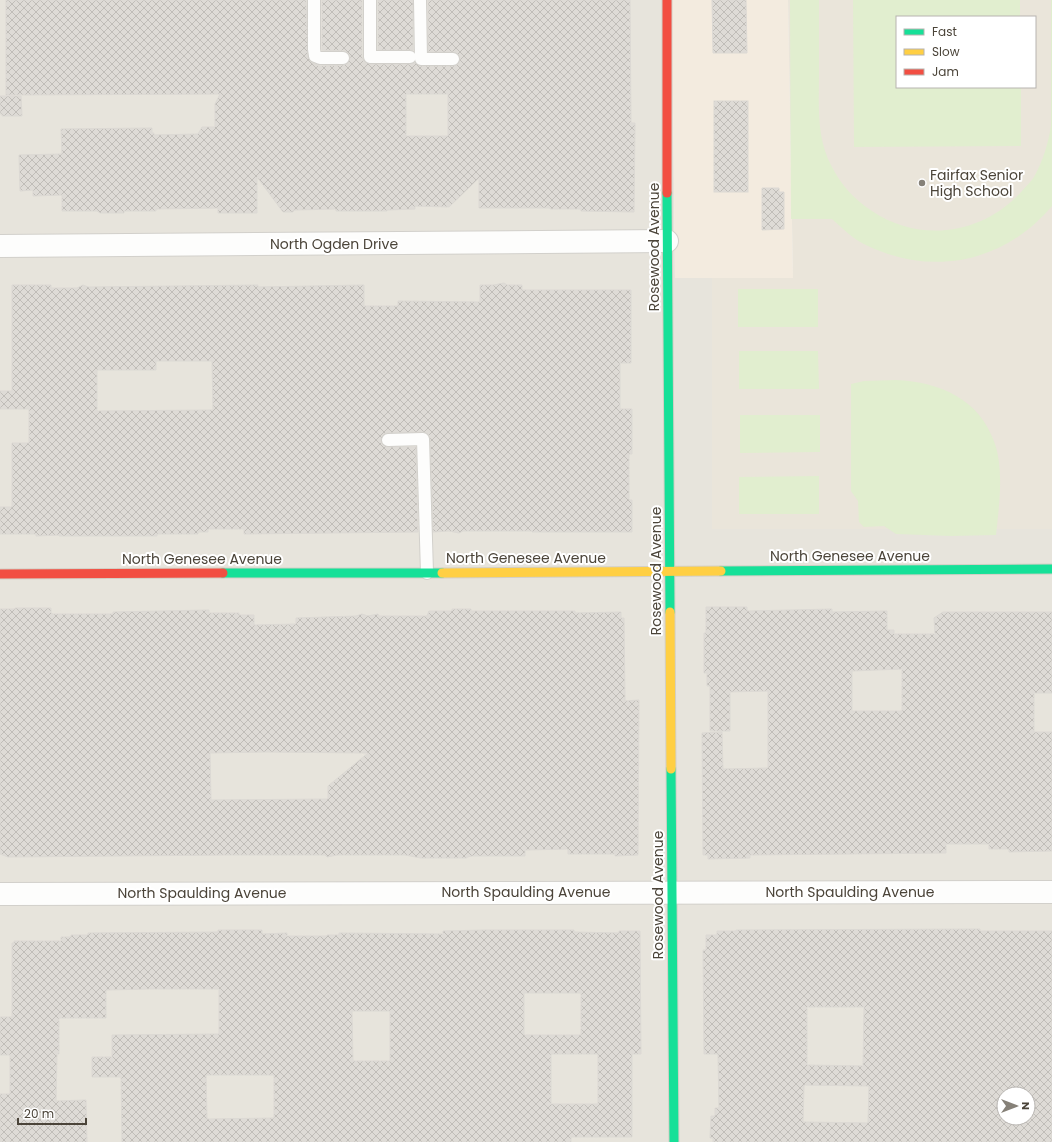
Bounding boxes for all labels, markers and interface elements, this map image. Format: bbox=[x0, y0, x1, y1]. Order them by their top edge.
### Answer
legend bbox=[896, 16, 1036, 88]
text: Fast bbox=[932, 23, 957, 40]
text: Slow bbox=[932, 43, 960, 60]
text: Jam bbox=[932, 63, 959, 80]
place label: Fairfax Senior High School bbox=[930, 165, 1023, 201]
marker: Fairfax Senior High School bbox=[917, 178, 927, 188]
street label: Rosewood Avenue bbox=[644, 182, 664, 311]
street label: North Ogden Drive bbox=[270, 234, 398, 254]
street label: Rosewood Avenue bbox=[646, 506, 666, 635]
street label: North Genesee Avenue bbox=[770, 546, 930, 566]
street label: North Genesee Avenue bbox=[446, 548, 606, 568]
street label: North Genesee Avenue bbox=[122, 549, 282, 569]
street label: Rosewood Avenue bbox=[648, 830, 668, 959]
street label: North Spaulding Avenue bbox=[441, 882, 611, 902]
street label: North Spaulding Avenue bbox=[765, 882, 935, 902]
street label: North Spaulding Avenue bbox=[117, 883, 287, 903]
north arrow bbox=[996, 1086, 1036, 1126]
scale bar bbox=[18, 1100, 86, 1126]
text: N bbox=[1018, 1102, 1034, 1110]
text: 20 m bbox=[24, 1105, 54, 1122]

